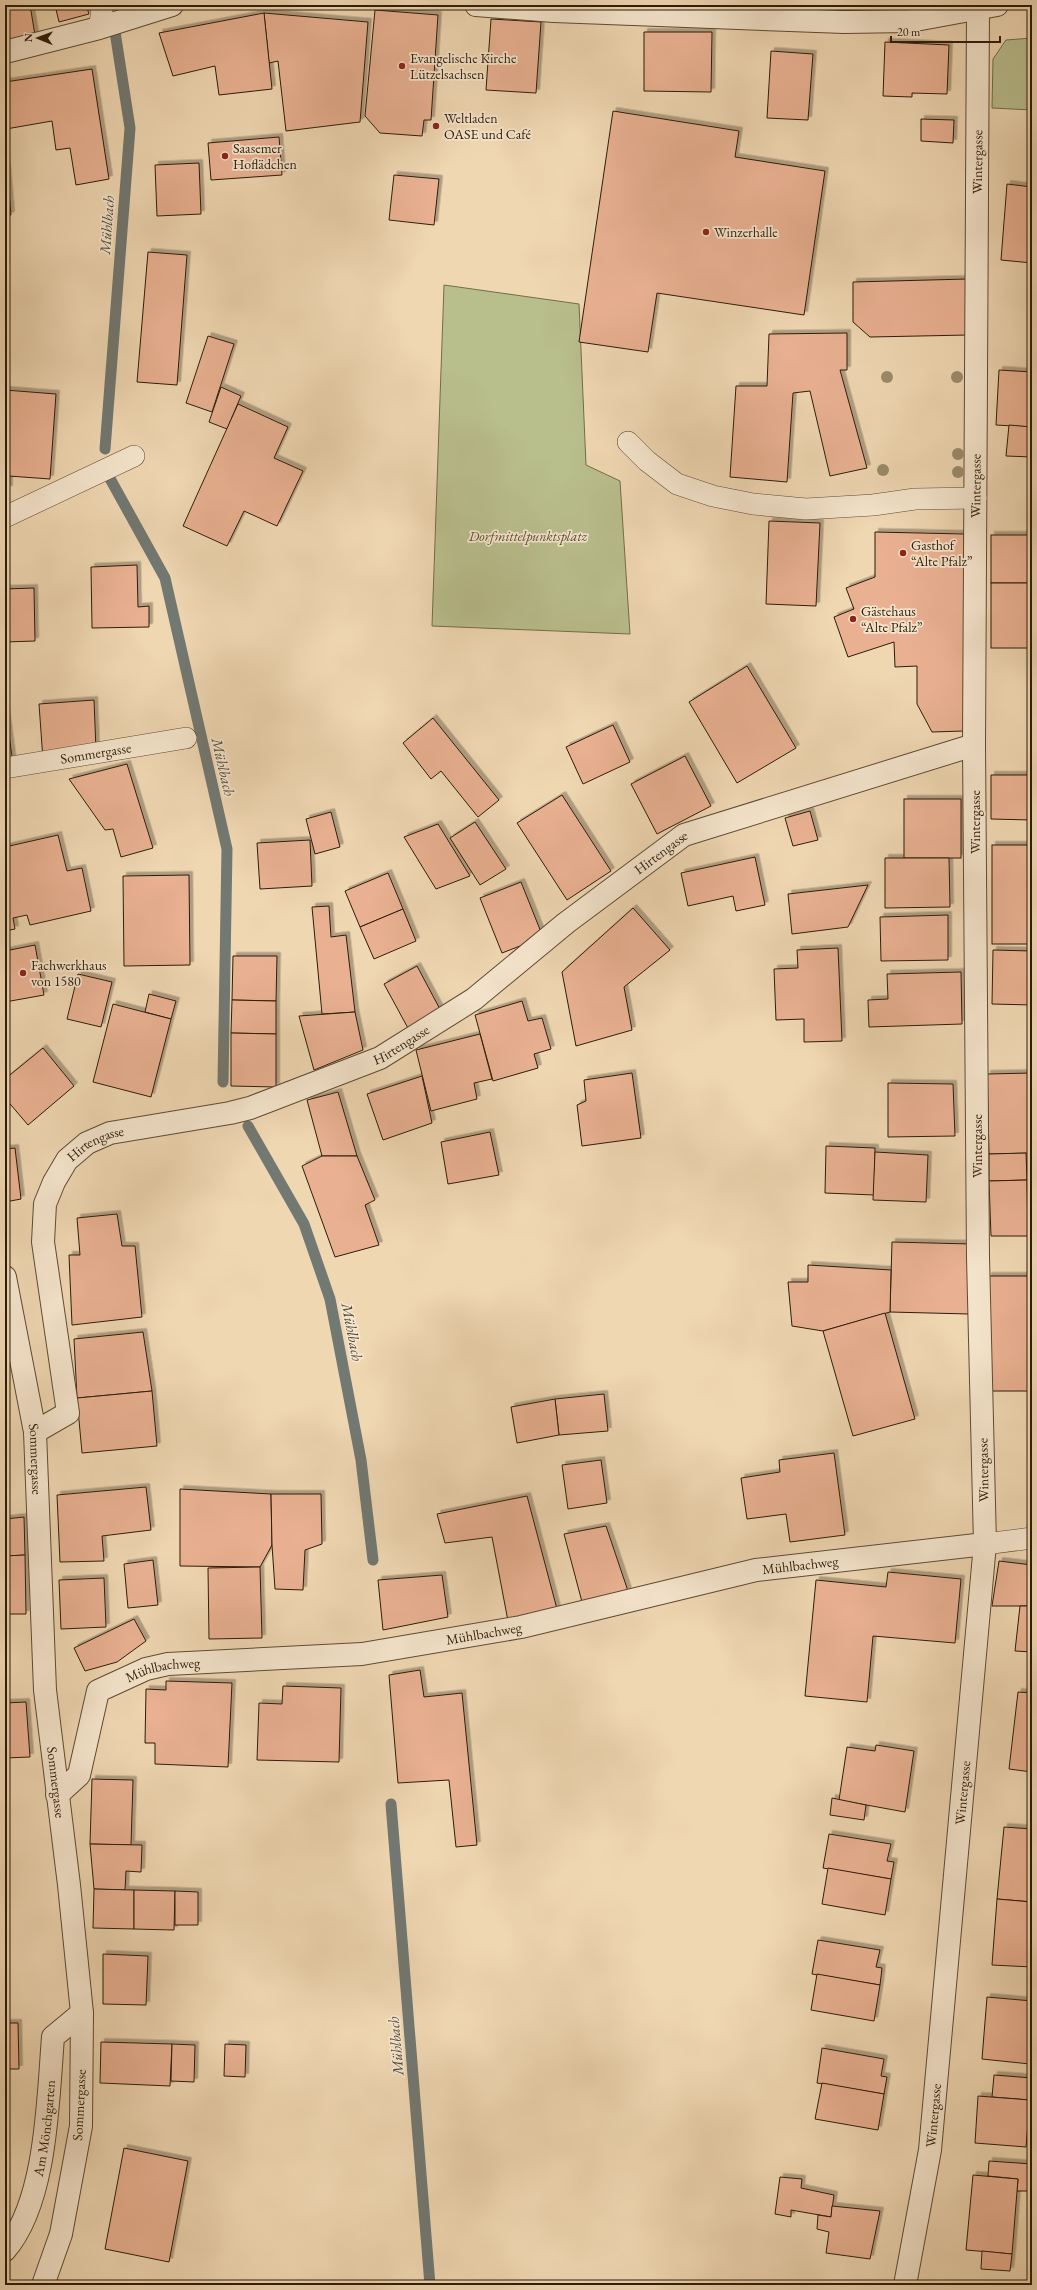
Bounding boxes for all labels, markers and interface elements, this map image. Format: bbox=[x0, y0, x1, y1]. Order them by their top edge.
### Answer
north arrow bbox=[18, 18, 58, 58]
scale bar bbox=[891, 18, 1000, 44]
text: 20 m bbox=[897, 24, 921, 40]
text: N bbox=[21, 33, 35, 42]
place label: Evangelische Kirche Lützelsachsen bbox=[410, 49, 517, 83]
marker: Evangelische Kirche Lützelsachsen bbox=[397, 61, 407, 71]
place label: Weltladen OASE und Café bbox=[444, 109, 531, 143]
marker: Weltladen OASE und Café bbox=[431, 121, 441, 131]
street label: Wintergasse bbox=[968, 129, 986, 194]
place label: Saasemer Hoflädchen bbox=[233, 139, 297, 173]
marker: Saasemer Hoflädchen bbox=[220, 151, 230, 161]
water label: Mühlbach bbox=[95, 194, 118, 256]
place label: Winzerhalle bbox=[714, 223, 778, 241]
marker: Winzerhalle bbox=[701, 227, 711, 237]
street label: Wintergasse bbox=[966, 453, 985, 518]
park label: Dorfmittelpunktsplatz bbox=[468, 527, 588, 545]
place label: Gasthof “Alte Pfalz” bbox=[911, 536, 973, 570]
marker: Gasthof “Alte Pfalz” bbox=[898, 548, 908, 558]
place label: Gästehaus “Alte Pfalz” bbox=[861, 602, 923, 636]
marker: Gästehaus “Alte Pfalz” bbox=[848, 614, 858, 624]
water label: Mühlbach bbox=[207, 735, 240, 798]
street label: Sommergasse bbox=[59, 738, 133, 768]
street label: Wintergasse bbox=[966, 789, 984, 854]
street label: Hirtengasse bbox=[630, 825, 690, 878]
place label: Fachwerkhaus von 1580 bbox=[31, 956, 107, 990]
marker: Fachwerkhaus von 1580 bbox=[18, 968, 28, 978]
street label: Hirtengasse bbox=[371, 1020, 433, 1069]
street label: Wintergasse bbox=[968, 1113, 986, 1178]
street label: Hirtengasse bbox=[63, 1122, 126, 1165]
water label: Mühlbach bbox=[337, 1300, 368, 1363]
street label: Sommergasse bbox=[25, 1422, 46, 1496]
street label: Wintergasse bbox=[973, 1437, 993, 1502]
street label: Mühlbachweg bbox=[761, 1552, 840, 1578]
street label: Mühlbachweg bbox=[445, 1618, 524, 1649]
street label: Mühlbachweg bbox=[122, 1653, 201, 1686]
street label: Sommergasse bbox=[43, 1746, 70, 1819]
street label: Wintergasse bbox=[951, 1759, 974, 1826]
water label: Mühlbach bbox=[383, 2015, 408, 2077]
street label: Sommergasse bbox=[68, 2068, 90, 2141]
street label: Am Mönchgarten bbox=[29, 2079, 59, 2179]
street label: Wintergasse bbox=[921, 2082, 945, 2148]

